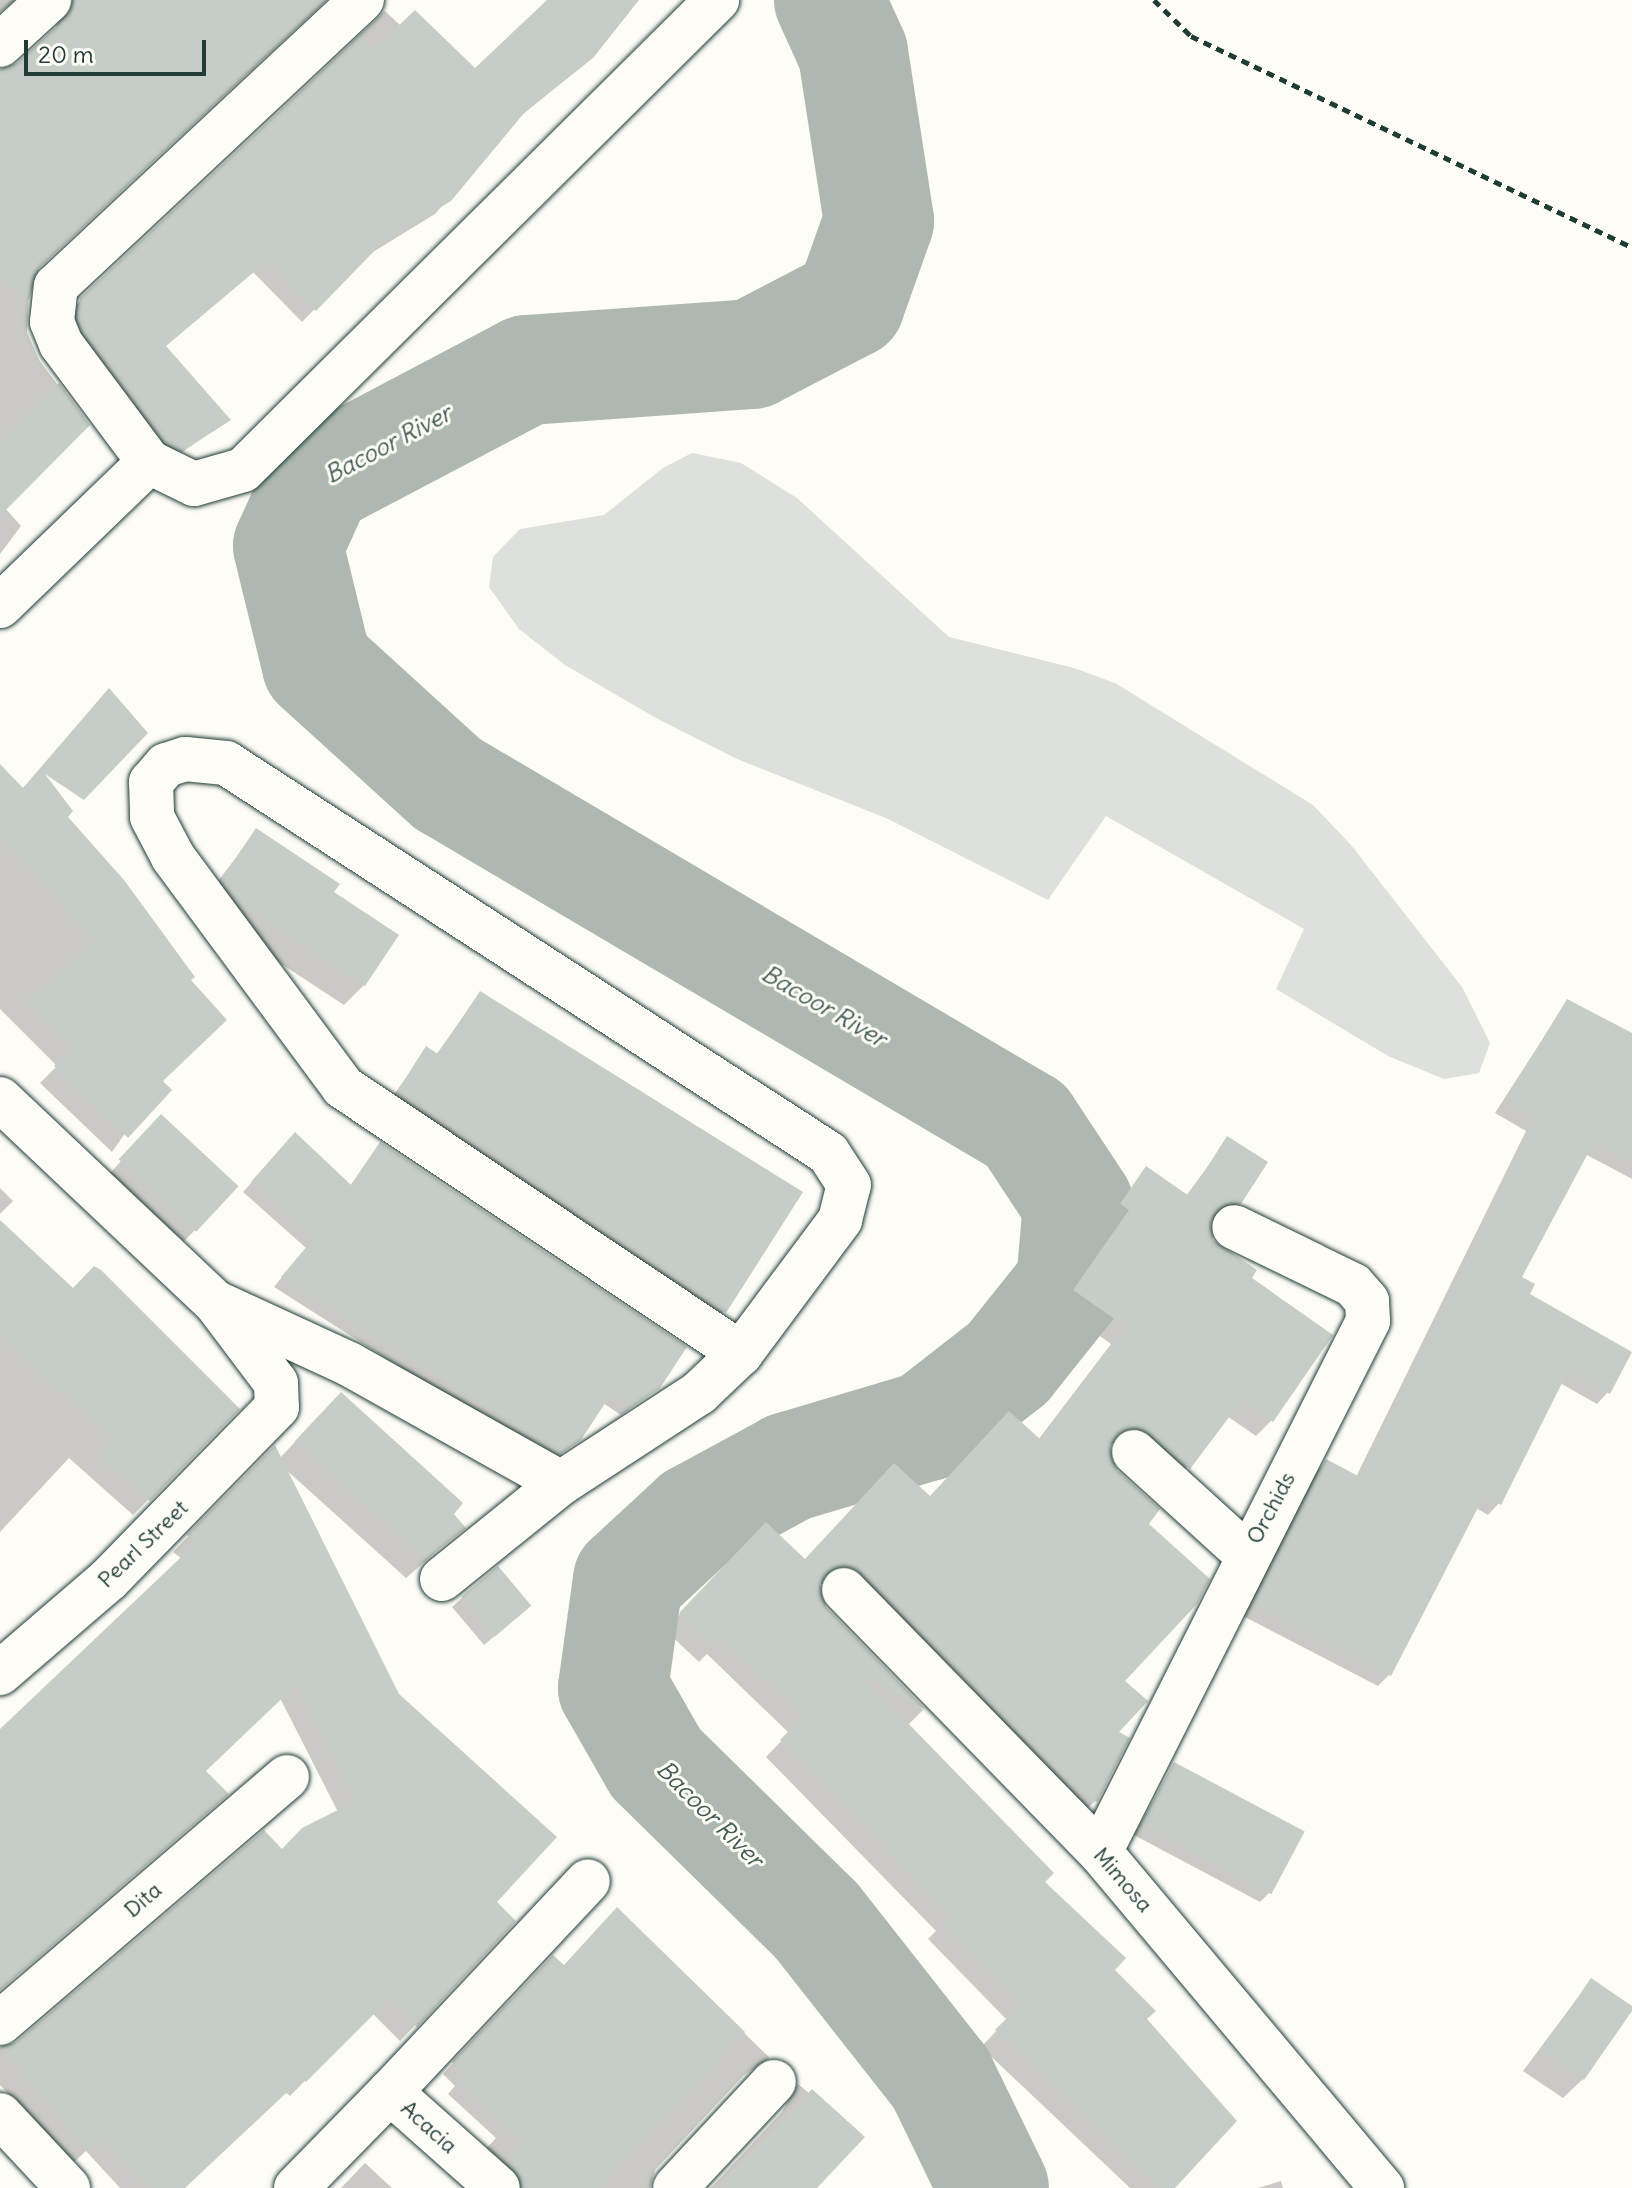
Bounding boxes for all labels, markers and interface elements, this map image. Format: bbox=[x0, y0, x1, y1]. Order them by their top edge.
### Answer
scale bar bbox=[28, 24, 210, 74]
text: 20 m bbox=[38, 39, 94, 69]
water label: Bacoor River bbox=[320, 399, 456, 489]
water label: Bacoor River bbox=[757, 959, 891, 1053]
street label: Orchids bbox=[1241, 1468, 1301, 1548]
street label: Pearl Street bbox=[93, 1495, 193, 1593]
water label: Bacoor River bbox=[651, 1755, 769, 1873]
street label: Mimosa bbox=[1088, 1842, 1158, 1918]
street label: Dita bbox=[119, 1877, 167, 1923]
street label: Acacia bbox=[396, 2095, 462, 2159]

